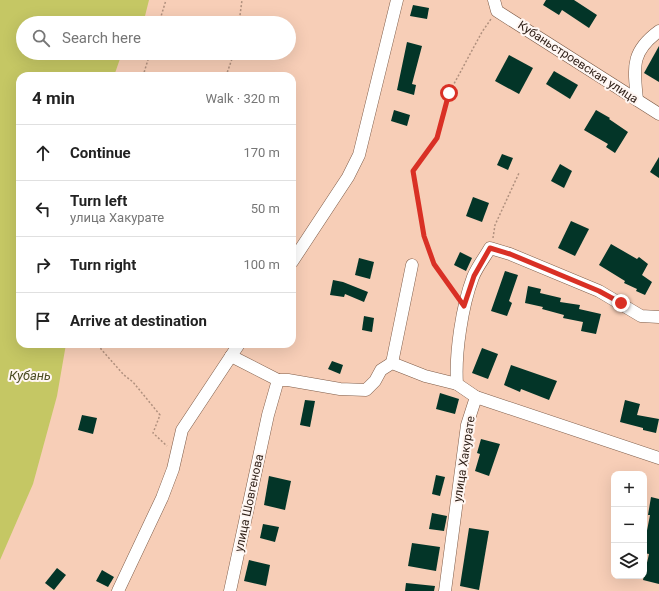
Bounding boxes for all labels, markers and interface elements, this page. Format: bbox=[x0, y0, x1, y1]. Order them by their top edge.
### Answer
search box bbox=[16, 16, 296, 60]
street label: Кубаньстроевская улица bbox=[515, 18, 641, 106]
icon: search bbox=[30, 27, 52, 49]
text: Search here bbox=[62, 29, 141, 47]
route start bbox=[440, 84, 458, 102]
text: 4 min bbox=[32, 88, 75, 108]
text: Walk · 320 m bbox=[205, 91, 280, 106]
icon: ahead bbox=[32, 142, 54, 164]
text: Continue bbox=[70, 144, 131, 162]
text: 170 m bbox=[243, 145, 280, 160]
text: Turn left bbox=[70, 192, 127, 210]
icon: left bbox=[32, 198, 54, 220]
text: 50 m bbox=[251, 201, 280, 216]
text: улица Хакурате bbox=[70, 210, 164, 225]
icon: right bbox=[32, 254, 54, 276]
text: Turn right bbox=[70, 256, 136, 274]
text: 100 m bbox=[243, 257, 280, 272]
route end bbox=[612, 294, 630, 312]
icon: arrive bbox=[32, 310, 54, 332]
text: Arrive at destination bbox=[70, 312, 207, 330]
water label: Кубань bbox=[9, 368, 51, 383]
street label: улица Хакурате bbox=[450, 415, 478, 503]
street label: улица Шовгенова bbox=[232, 453, 266, 553]
map controls bbox=[611, 471, 647, 579]
button: + bbox=[611, 471, 647, 507]
button: − bbox=[611, 507, 647, 543]
button: layers bbox=[611, 543, 647, 579]

